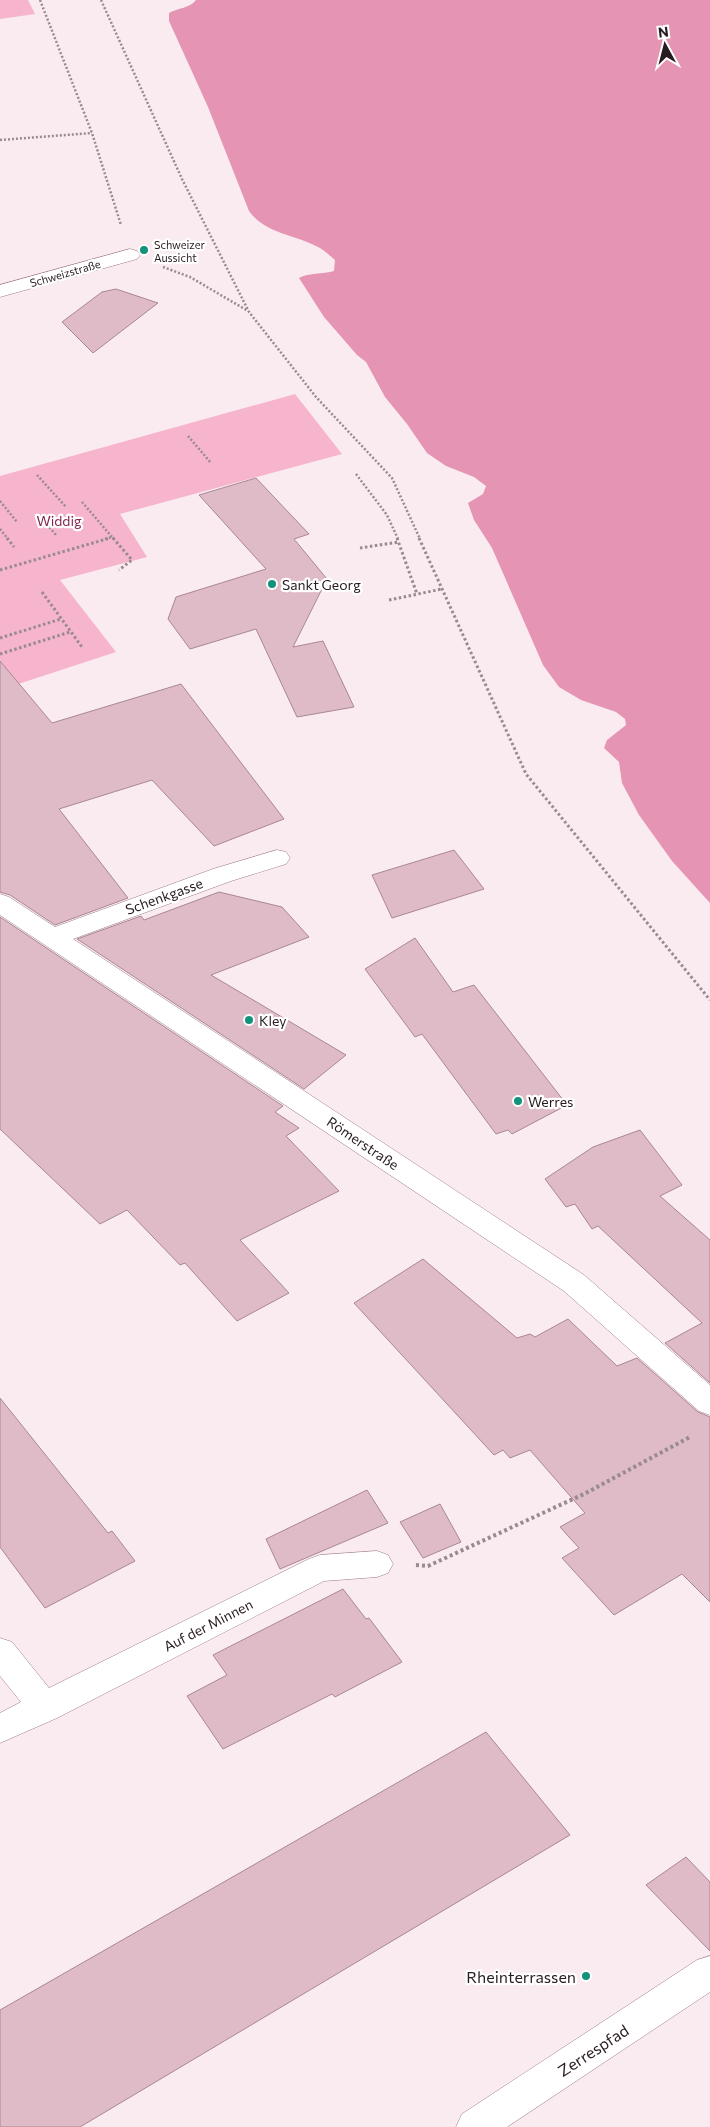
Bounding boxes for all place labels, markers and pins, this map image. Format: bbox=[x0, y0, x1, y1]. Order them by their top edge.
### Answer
place label: Schweizer Aussicht bbox=[154, 238, 206, 264]
marker: Schweizer Aussicht bbox=[138, 244, 150, 256]
place label: Sankt Georg bbox=[282, 576, 361, 593]
marker: Sankt Georg bbox=[266, 578, 278, 590]
place label: Kley bbox=[259, 1012, 286, 1029]
marker: Kley bbox=[243, 1014, 255, 1026]
place label: Werres bbox=[528, 1093, 573, 1110]
marker: Werres bbox=[512, 1095, 524, 1107]
place label: Rheinterrassen bbox=[466, 1967, 576, 1986]
marker: Rheinterrassen bbox=[580, 1970, 592, 1982]

